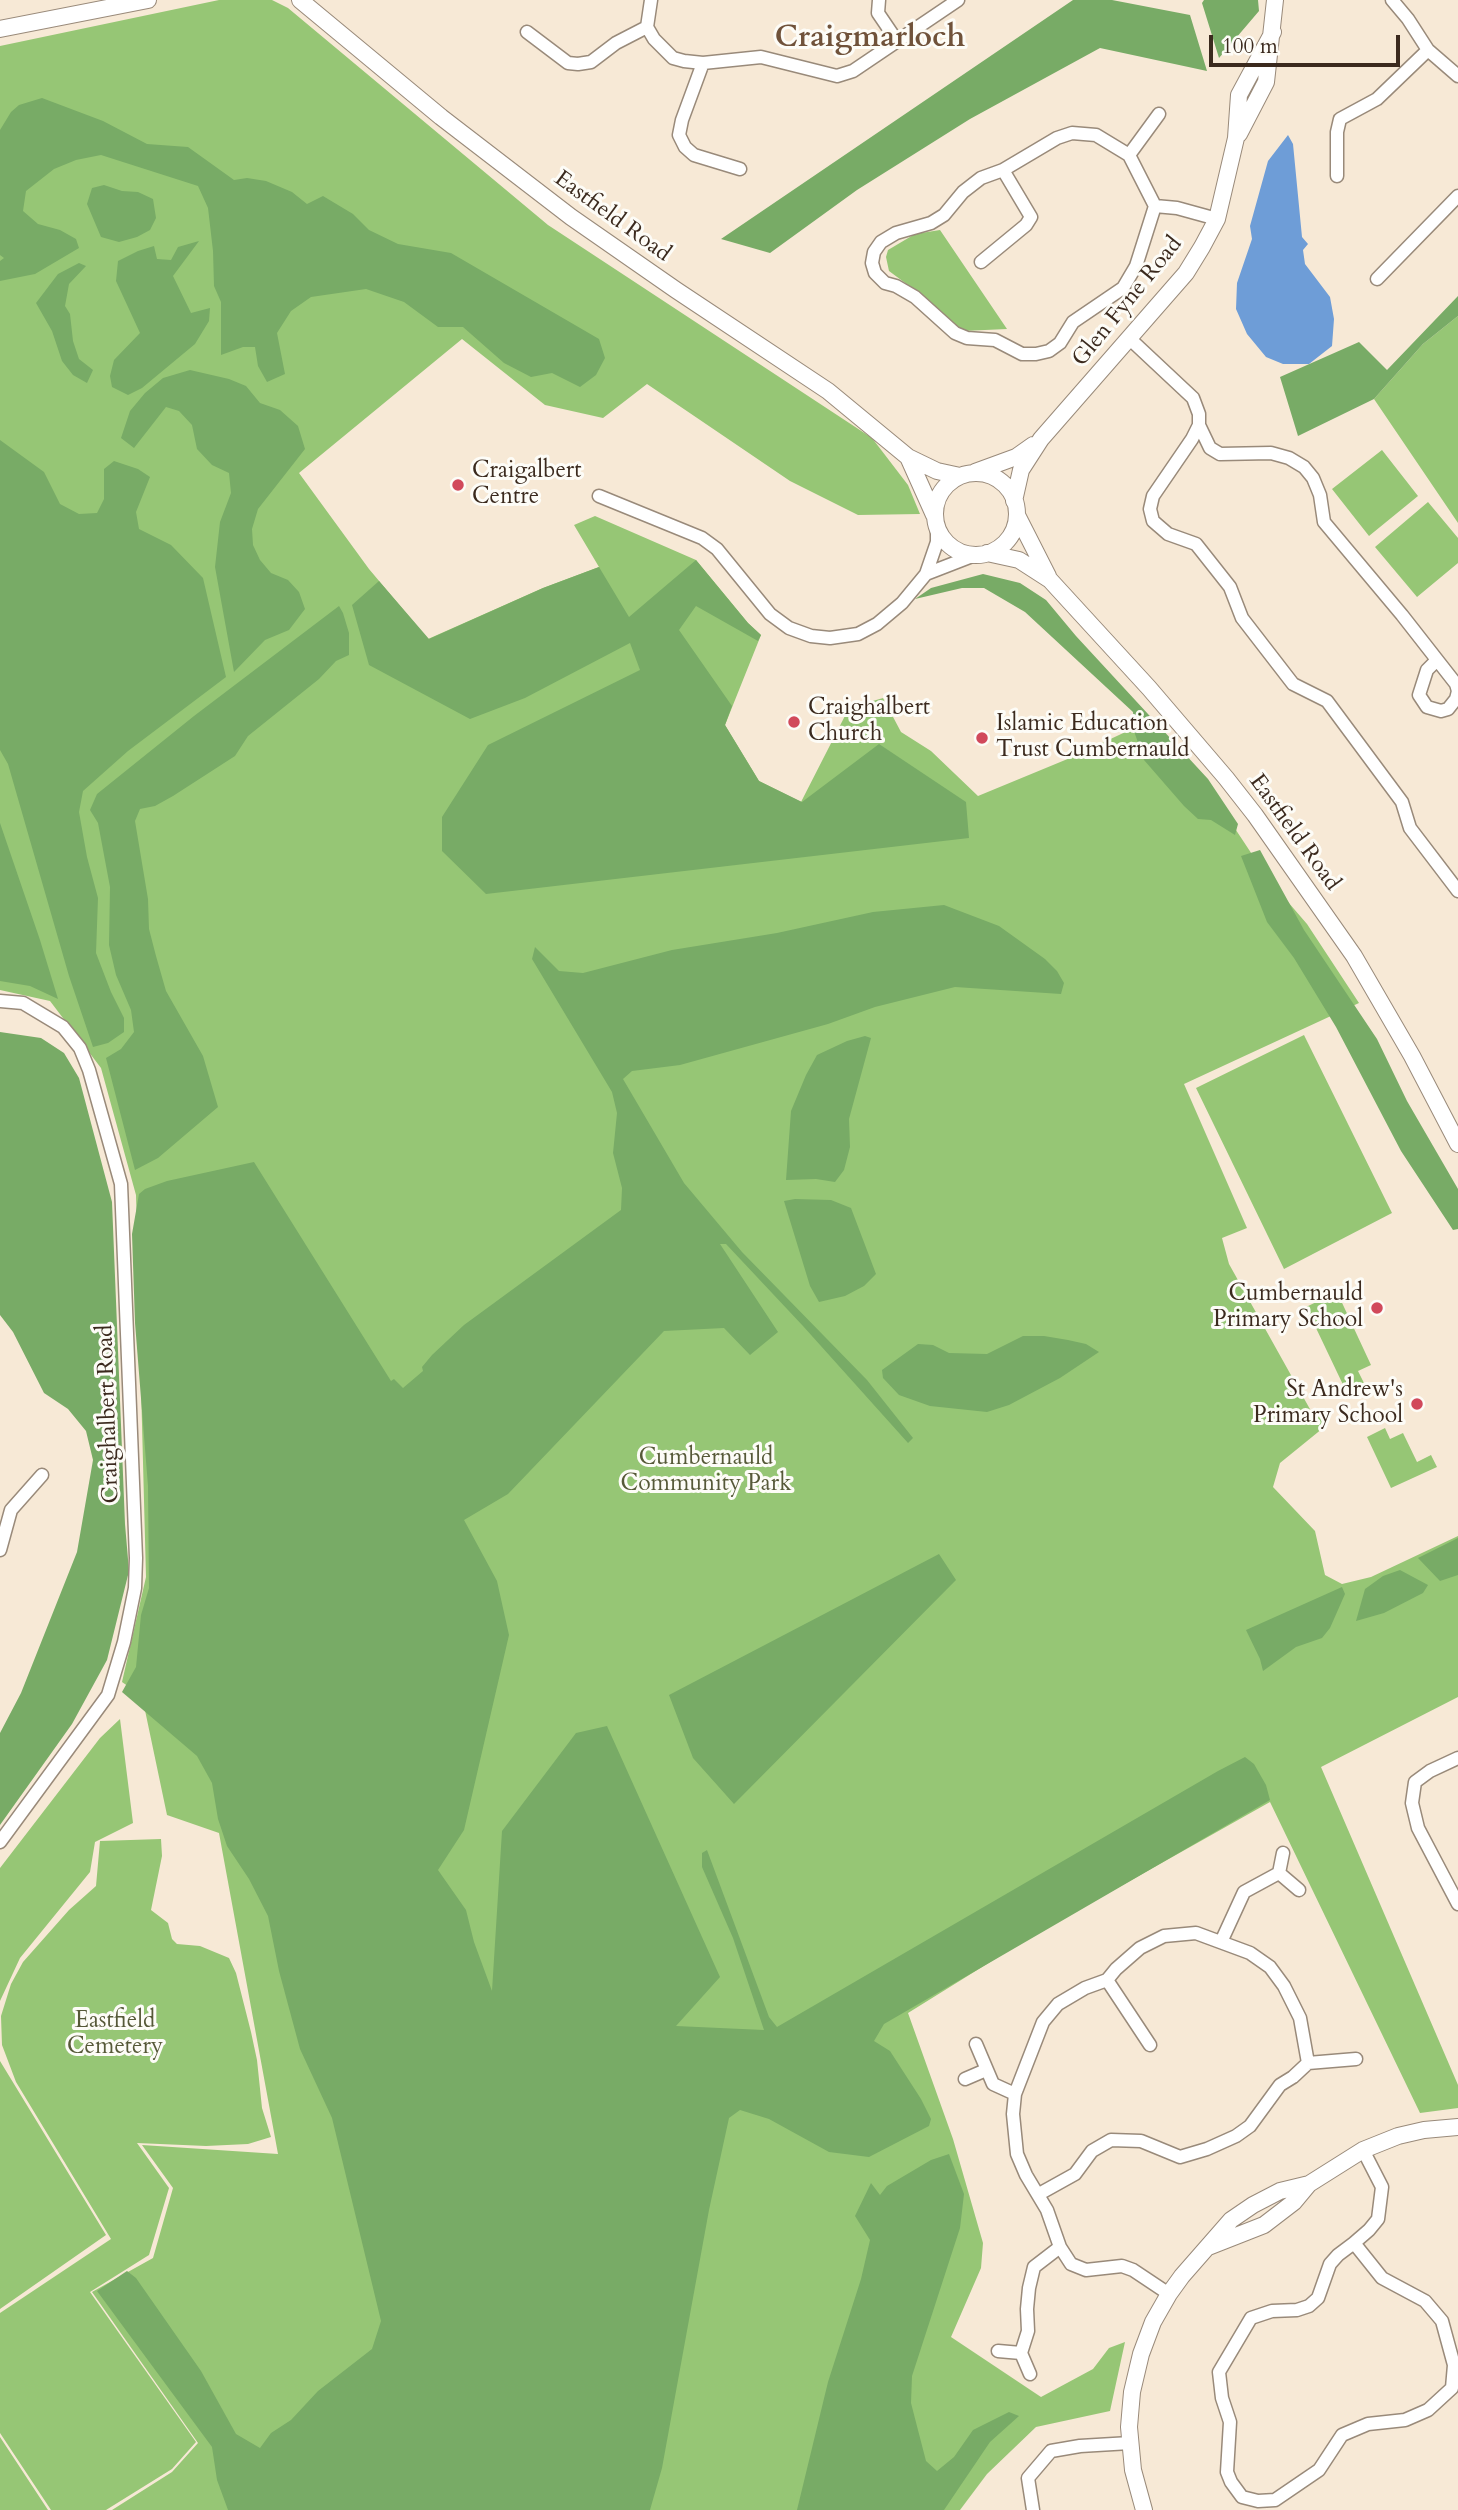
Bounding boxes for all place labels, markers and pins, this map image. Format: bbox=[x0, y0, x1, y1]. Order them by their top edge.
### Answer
place label: Craigalbert Centre bbox=[472, 458, 582, 512]
marker: Craigalbert Centre bbox=[450, 477, 466, 493]
place label: Craighalbert Church bbox=[808, 695, 930, 749]
place label: Islamic Education Trust Cumbernauld bbox=[996, 711, 1190, 765]
marker: Craighalbert Church bbox=[786, 714, 802, 730]
marker: Islamic Education Trust Cumbernauld bbox=[974, 730, 990, 746]
place label: Cumbernauld Primary School bbox=[1213, 1281, 1363, 1335]
marker: Cumbernauld Primary School bbox=[1369, 1300, 1385, 1316]
place label: St Andrew's Primary School bbox=[1253, 1377, 1403, 1431]
marker: St Andrew's Primary School bbox=[1409, 1396, 1425, 1412]

